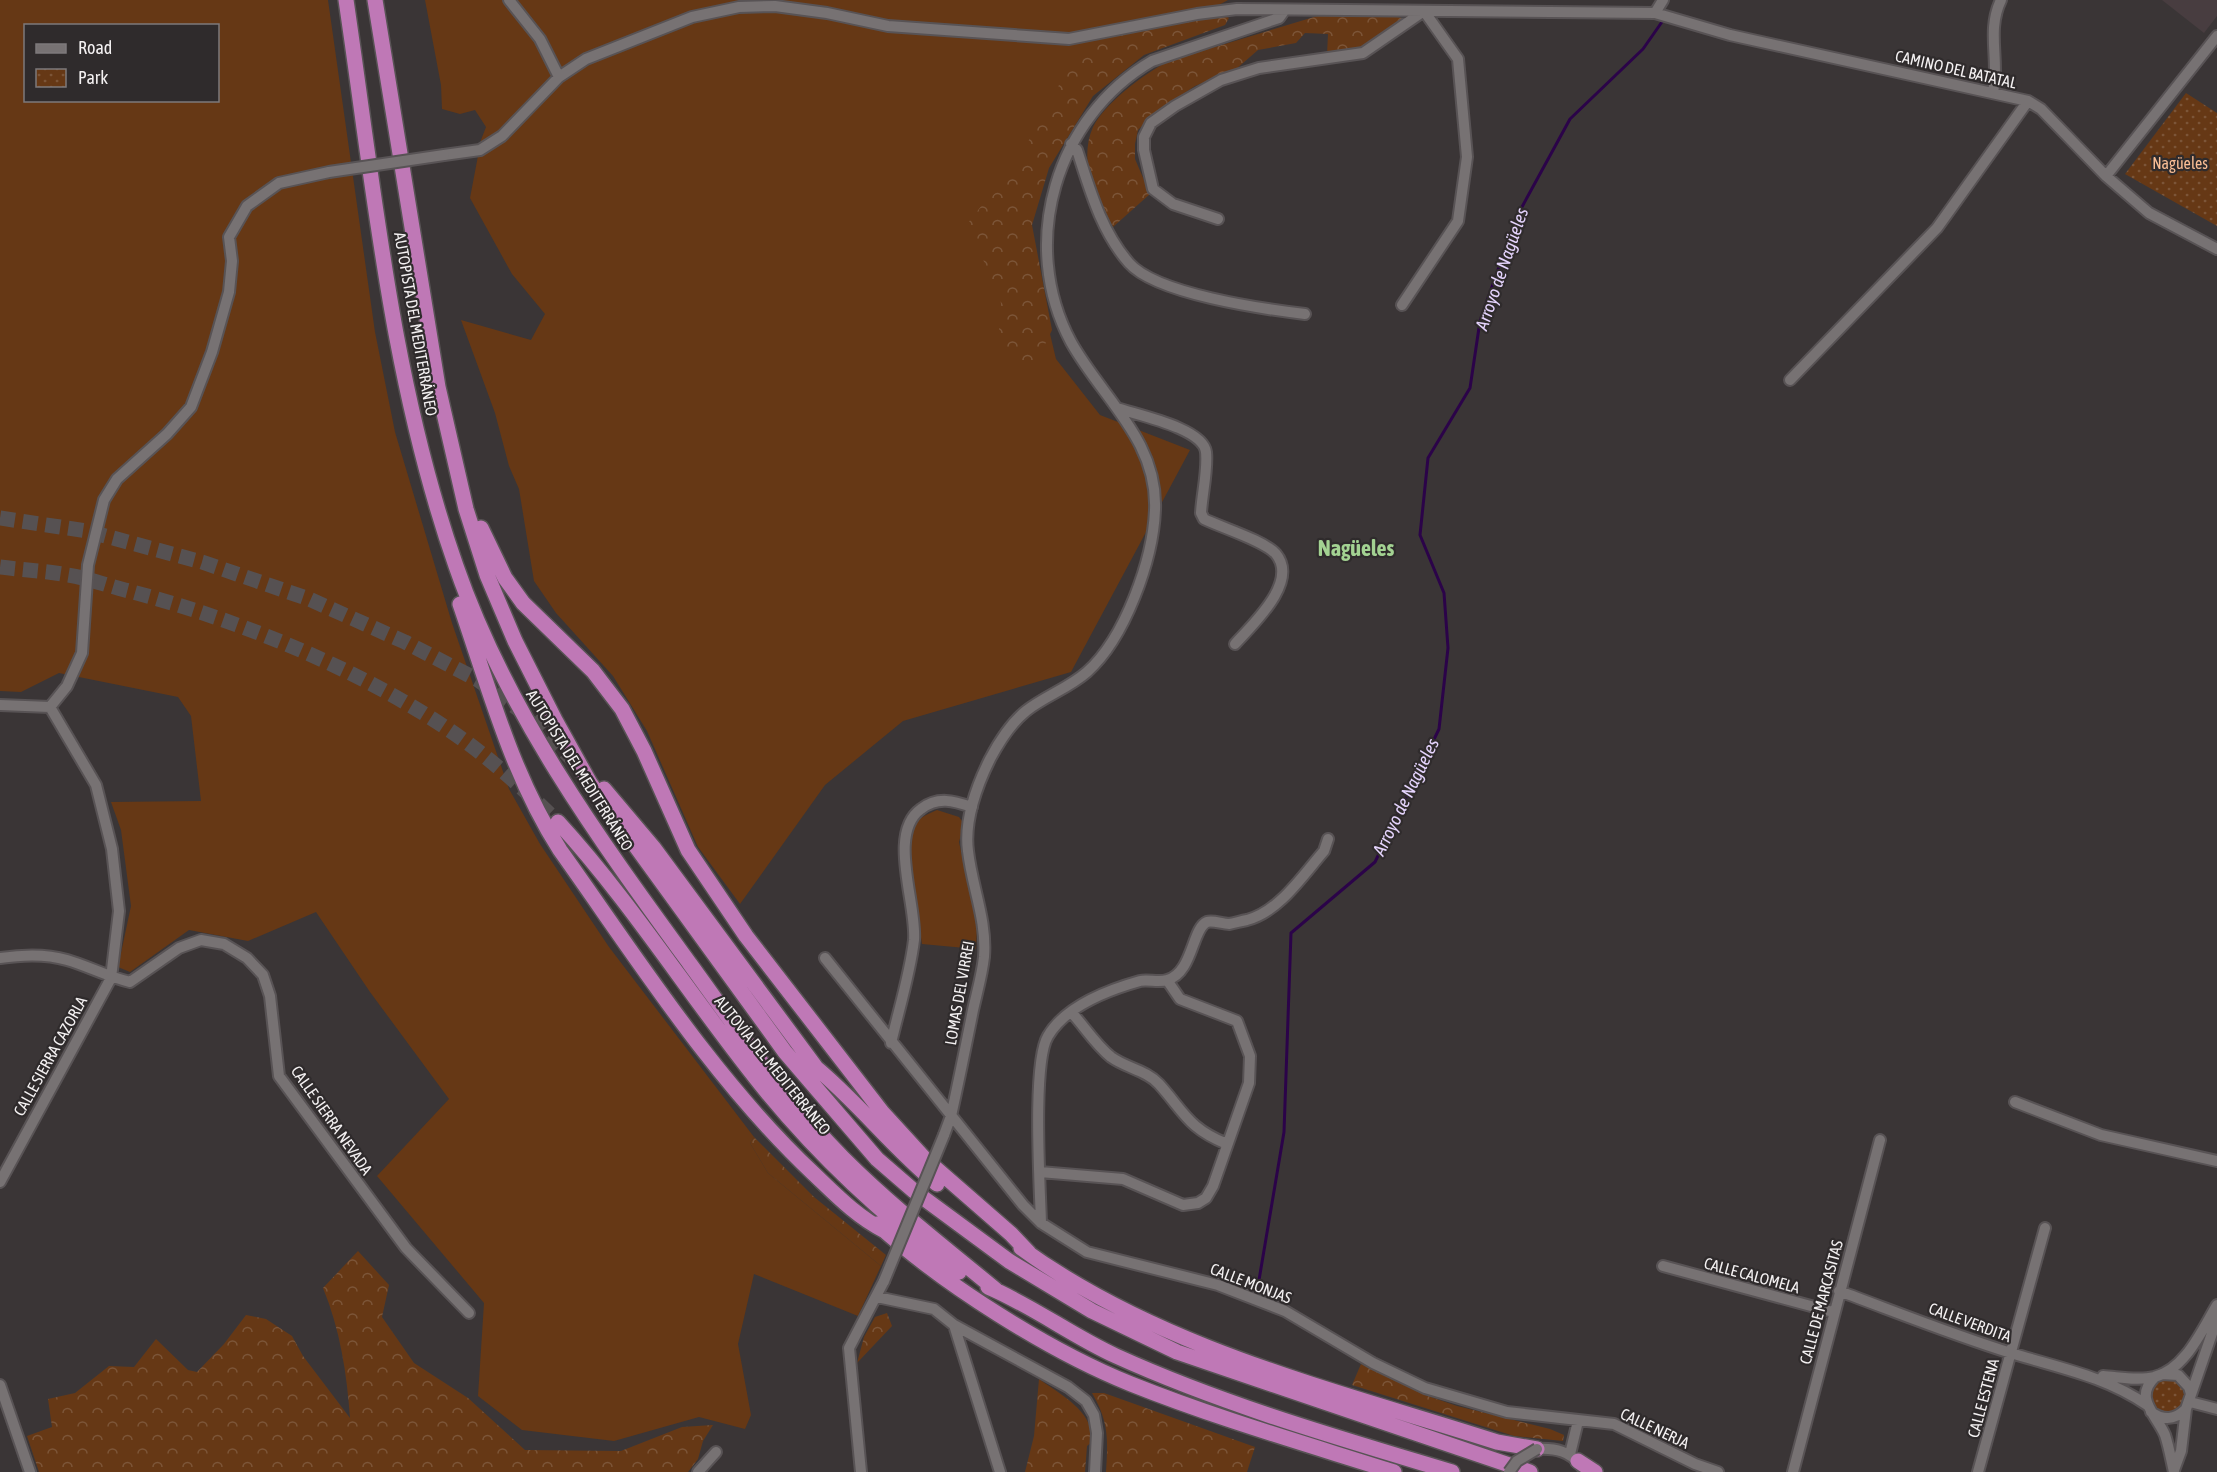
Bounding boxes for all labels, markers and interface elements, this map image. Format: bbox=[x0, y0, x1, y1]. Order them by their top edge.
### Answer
legend bbox=[24, 24, 219, 102]
text: Road bbox=[78, 37, 112, 58]
street label: CAMINO DEL BATATAL bbox=[1894, 46, 2019, 92]
text: Park bbox=[78, 67, 108, 88]
park label: Nagüeles bbox=[2152, 154, 2208, 173]
water label: Arroyo de Nagüeles bbox=[1470, 205, 1532, 334]
street label: AUTOPISTA DEL MEDITERRÁNEO bbox=[391, 231, 441, 417]
district label: Nagüeles bbox=[1318, 535, 1395, 561]
street label: AUTOPISTA DEL MEDITERRÁNEO bbox=[523, 686, 637, 854]
water label: Arroyo de Nagüeles bbox=[1368, 735, 1443, 860]
street label: LOMAS DEL VIRREI bbox=[941, 939, 977, 1047]
street label: AUTOVÍA DEL MEDITERRÁNEO bbox=[712, 992, 834, 1138]
street label: CALLE SIERRA CAZORLA bbox=[10, 993, 90, 1119]
street label: CALLE SIERRA NEVADA bbox=[288, 1062, 376, 1178]
street label: CALLE DE MARCASITAS bbox=[1796, 1238, 1846, 1366]
street label: CALLE CALOMELA bbox=[1702, 1254, 1802, 1296]
street label: CALLE MONJAS bbox=[1208, 1259, 1294, 1307]
street label: CALLE VERDITA bbox=[1926, 1299, 2014, 1345]
street label: CALLE ESTENA bbox=[1964, 1356, 2002, 1439]
street label: CALLE NERJA bbox=[1618, 1404, 1692, 1452]

